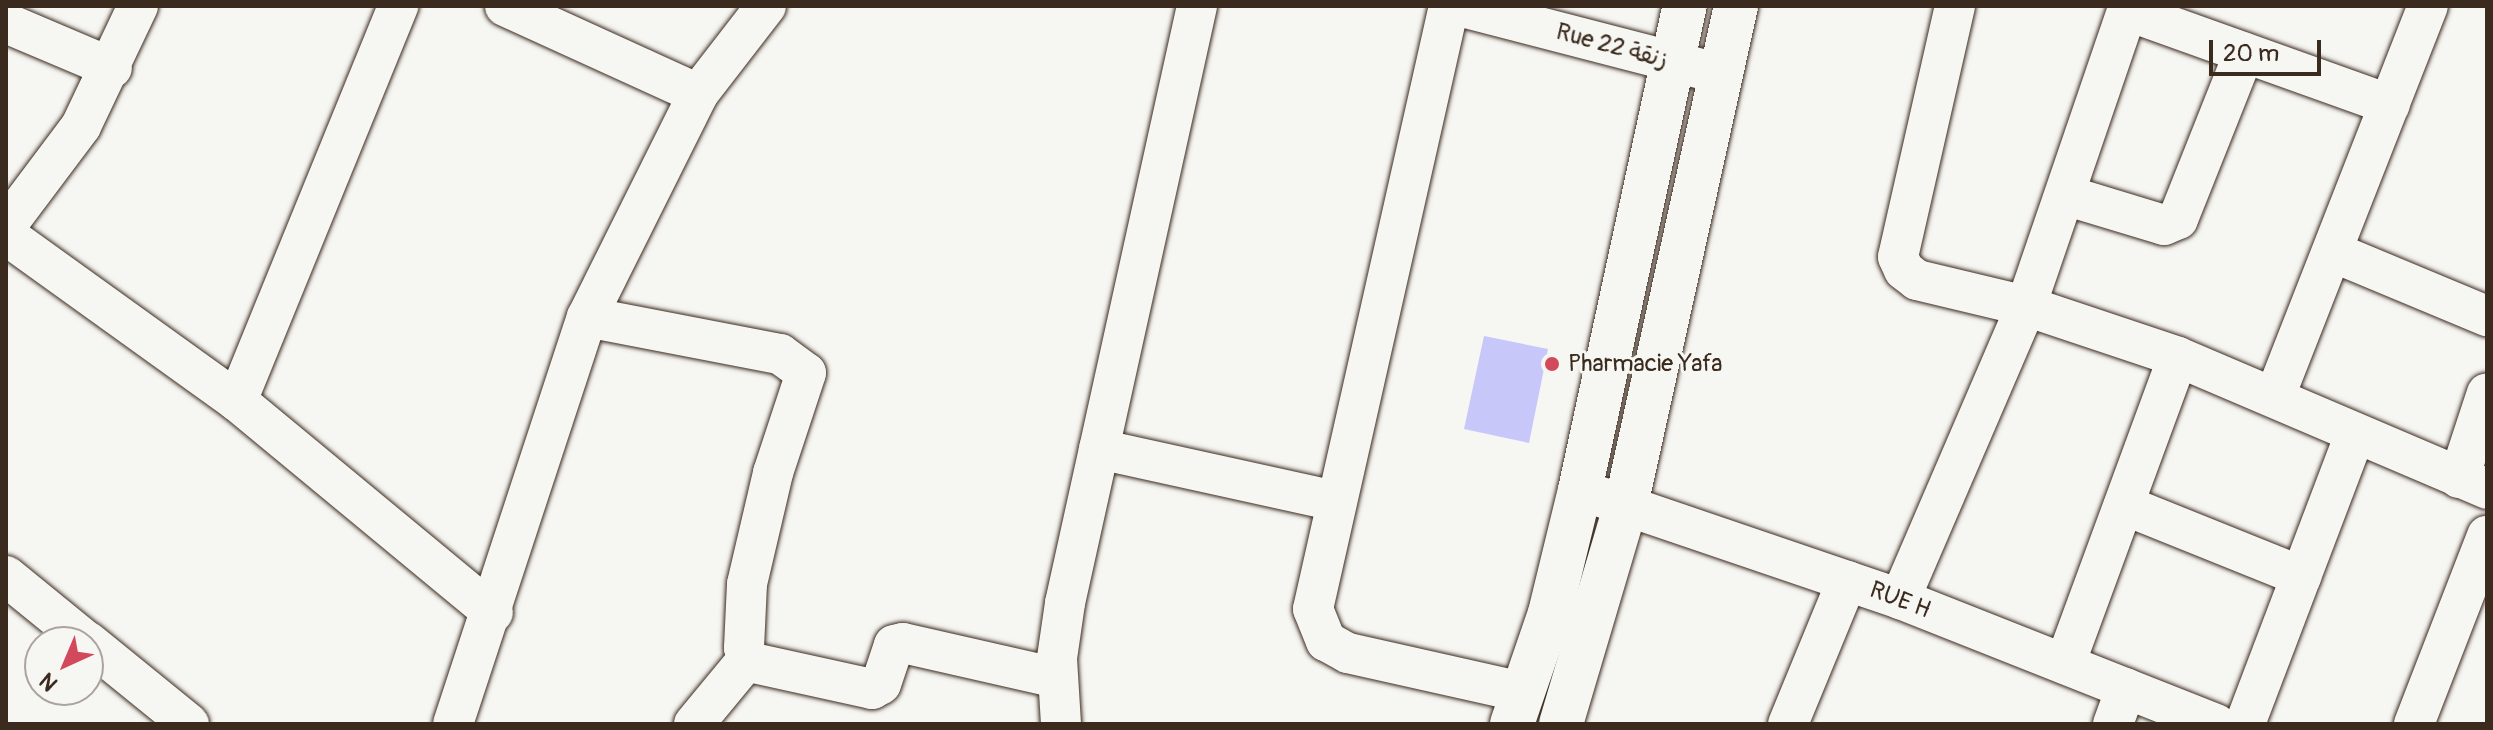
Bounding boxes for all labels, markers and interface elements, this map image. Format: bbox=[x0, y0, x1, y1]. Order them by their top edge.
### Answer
street label: Rue 22 زنقة bbox=[1553, 17, 1671, 75]
scale bar bbox=[2213, 24, 2325, 74]
text: 20 m bbox=[2223, 39, 2279, 68]
place label: Pharmacie Yafa bbox=[1568, 350, 1722, 378]
marker: Pharmacie Yafa bbox=[1543, 355, 1561, 373]
street label: RUE H bbox=[1866, 575, 1934, 625]
north arrow bbox=[24, 626, 104, 706]
text: N bbox=[34, 667, 64, 697]

